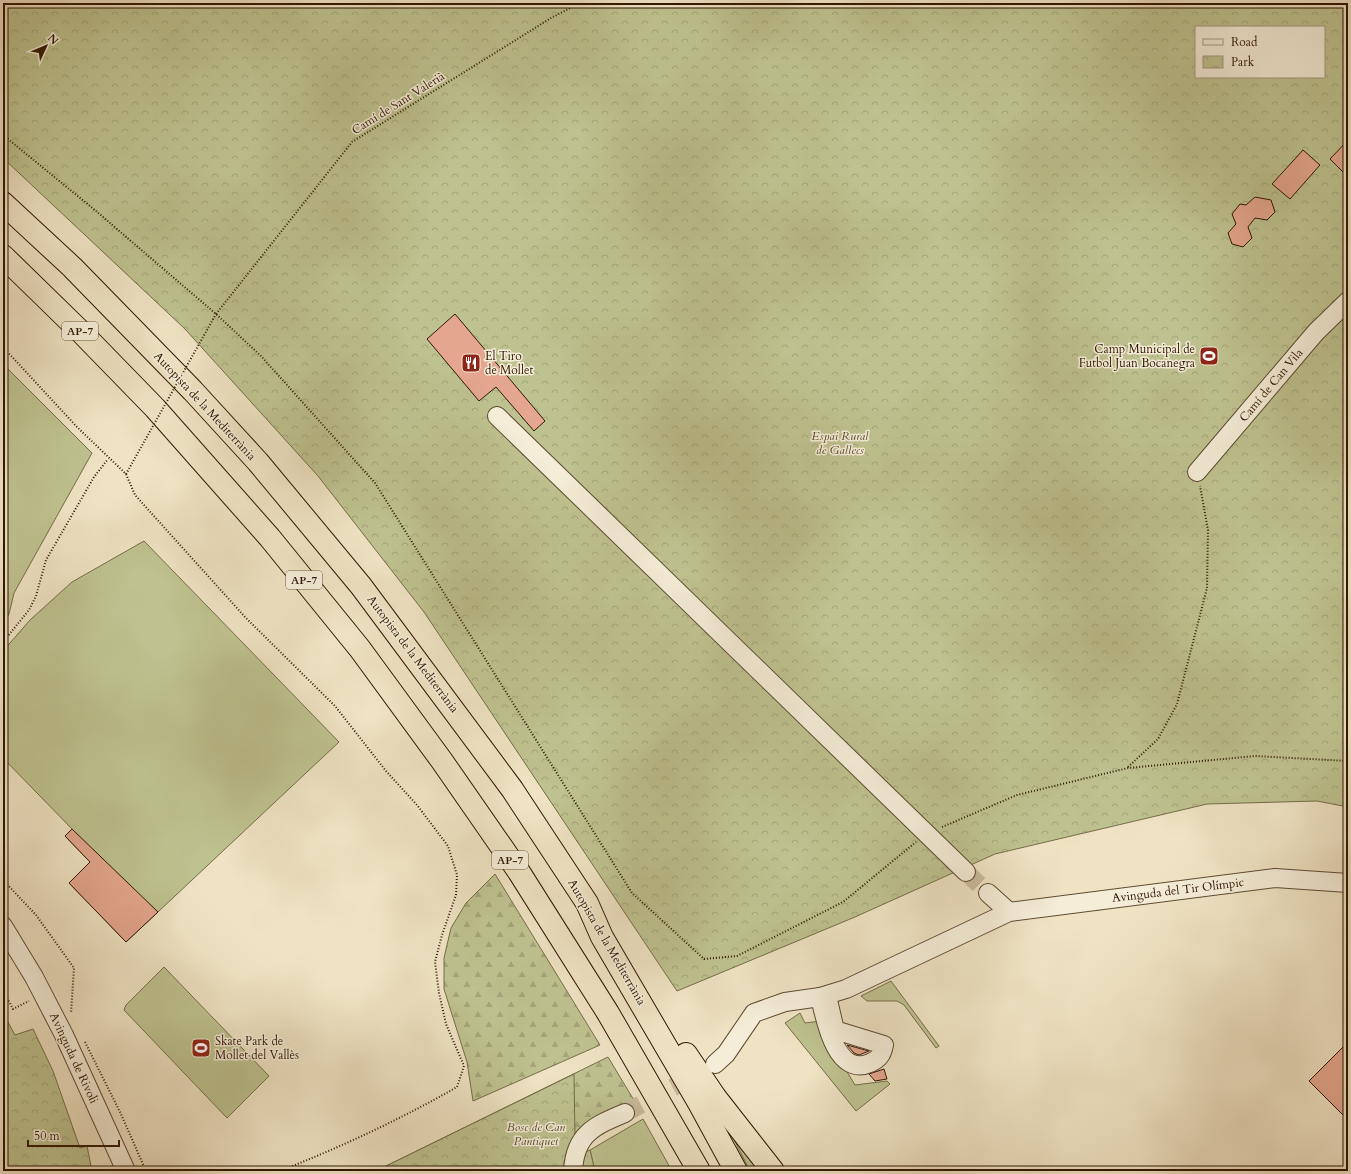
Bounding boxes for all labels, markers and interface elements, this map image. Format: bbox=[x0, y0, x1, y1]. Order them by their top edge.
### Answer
north arrow bbox=[26, 26, 66, 66]
legend bbox=[1195, 26, 1325, 78]
text: N bbox=[44, 31, 62, 48]
text: Road bbox=[1231, 34, 1258, 50]
text: Park bbox=[1231, 54, 1255, 70]
street label: Camí de Sant Valerià bbox=[349, 68, 448, 138]
road number: AP-7 bbox=[62, 322, 98, 340]
place label: Camp Municipal de Futbol Juan Bocanegra bbox=[1079, 341, 1196, 371]
street label: Camí de Can Vila bbox=[1236, 344, 1307, 425]
sports icon: Camp Municipal de Futbol Juan Bocanegra bbox=[1198, 345, 1220, 367]
street label: Autopista de la Mediterrània bbox=[150, 348, 260, 464]
place label: El Tiro de Mollet bbox=[485, 348, 533, 378]
restaurant icon: El Tiro de Mollet bbox=[460, 352, 482, 374]
park label: Espai Rural de Gallecs bbox=[812, 428, 869, 458]
road number: AP-7 bbox=[286, 571, 322, 589]
street label: Autopista de la Mediterrània bbox=[364, 592, 463, 717]
road number: AP-7 bbox=[492, 851, 528, 869]
street label: Avinguda del Tir Olímpic bbox=[1111, 874, 1245, 906]
street label: Autopista de la Mediterrània bbox=[564, 876, 650, 1009]
street label: Avinguda de Rivoli bbox=[46, 1010, 102, 1107]
place label: Skate Park de Mollet del Vallès bbox=[215, 1033, 299, 1063]
sports icon: Skate Park de Mollet del Vallès bbox=[190, 1037, 212, 1059]
park label: Bosc de Can Pantiquet bbox=[507, 1119, 565, 1149]
scale bar bbox=[28, 1122, 119, 1148]
text: 50 m bbox=[34, 1128, 61, 1144]

